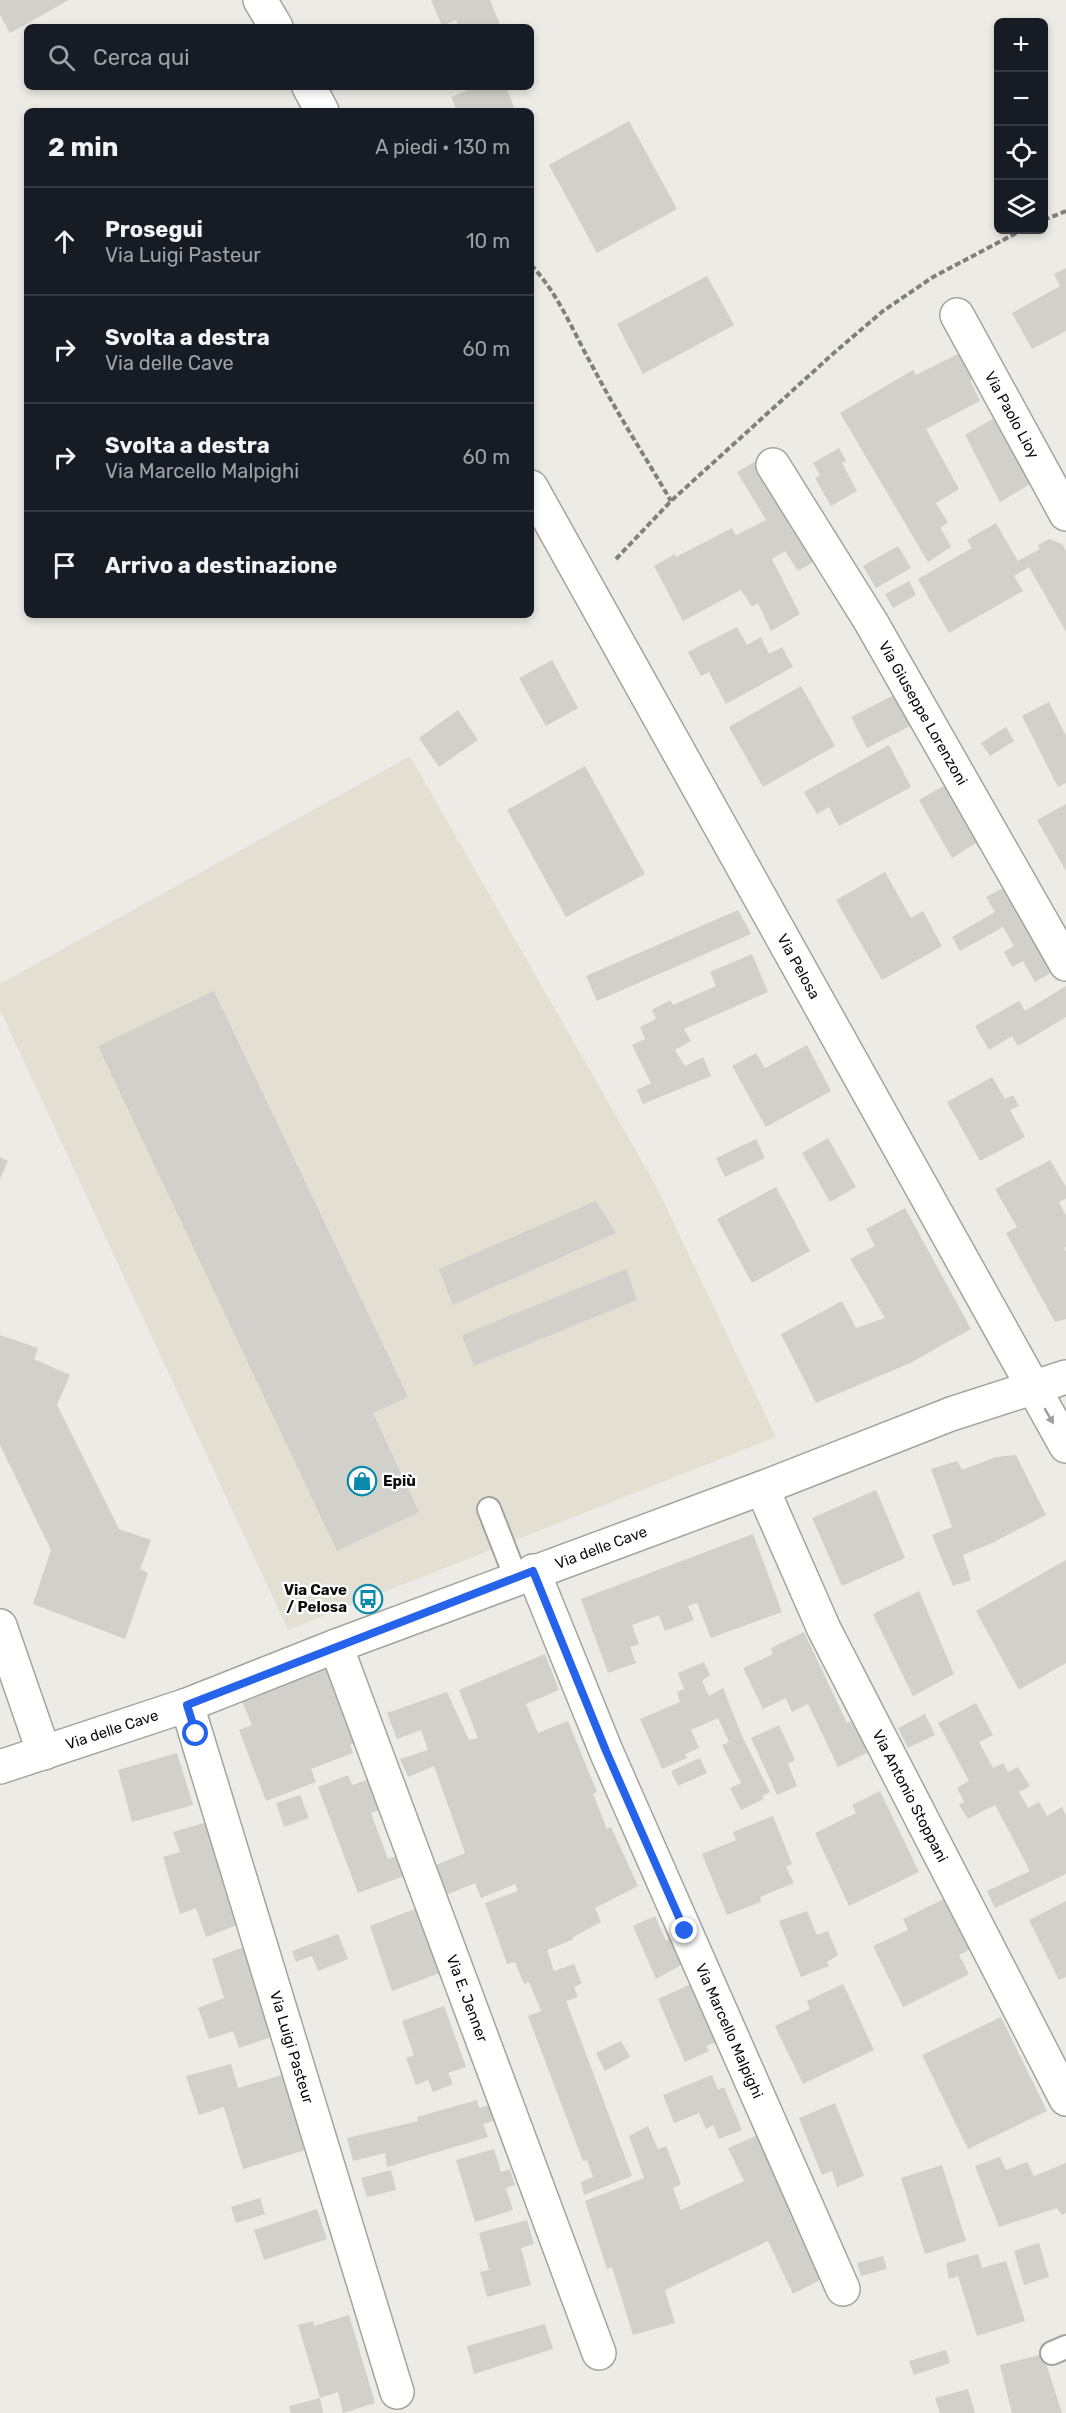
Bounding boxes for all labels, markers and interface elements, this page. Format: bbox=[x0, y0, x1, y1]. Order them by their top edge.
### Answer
map controls bbox=[994, 18, 1048, 234]
button: + bbox=[994, 18, 1048, 72]
search box bbox=[24, 24, 534, 90]
icon: search bbox=[45, 41, 78, 74]
text: Cerca qui bbox=[93, 44, 189, 71]
button: − bbox=[994, 72, 1048, 126]
button: locate bbox=[994, 126, 1048, 180]
text: 2 min bbox=[48, 132, 118, 163]
text: A piedi · 130 m bbox=[375, 135, 510, 159]
button: layers bbox=[994, 180, 1048, 234]
text: Prosegui bbox=[105, 216, 203, 243]
icon: ahead bbox=[48, 225, 81, 258]
text: 10 m bbox=[466, 229, 510, 253]
text: Via Luigi Pasteur bbox=[105, 243, 261, 267]
text: Svolta a destra bbox=[105, 324, 270, 351]
icon: right bbox=[48, 333, 81, 366]
text: 60 m bbox=[463, 337, 510, 361]
text: Via delle Cave bbox=[105, 351, 234, 375]
street label: Via Paolo Lioy bbox=[981, 368, 1043, 462]
text: Svolta a destra bbox=[105, 432, 270, 459]
icon: right bbox=[48, 441, 81, 474]
text: 60 m bbox=[463, 445, 510, 469]
text: Via Marcello Malpighi bbox=[105, 459, 299, 483]
icon: arrive bbox=[48, 549, 81, 582]
text: Arrivo a destinazione bbox=[105, 552, 337, 579]
street label: Via Giuseppe Lorenzoni bbox=[875, 638, 971, 789]
street label: Via Pelosa bbox=[773, 931, 824, 1002]
one-way arrow bbox=[1043, 1408, 1054, 1424]
shop icon: Epiù bbox=[346, 1465, 378, 1497]
place label: Epiù bbox=[383, 1472, 416, 1490]
street label: Via delle Cave bbox=[553, 1522, 650, 1573]
place label: Via Cave / Pelosa bbox=[284, 1581, 347, 1616]
bus stop icon: Via Cave / Pelosa bbox=[352, 1583, 384, 1615]
street label: Via delle Cave bbox=[63, 1706, 161, 1754]
route start bbox=[182, 1720, 208, 1746]
street label: Via Antonio Stoppani bbox=[869, 1727, 952, 1865]
route end bbox=[671, 1917, 697, 1943]
street label: Via E. Jenner bbox=[443, 1952, 492, 2045]
street label: Via Marcello Malpighi bbox=[692, 1961, 767, 2101]
street label: Via Luigi Pasteur bbox=[266, 1989, 317, 2106]

